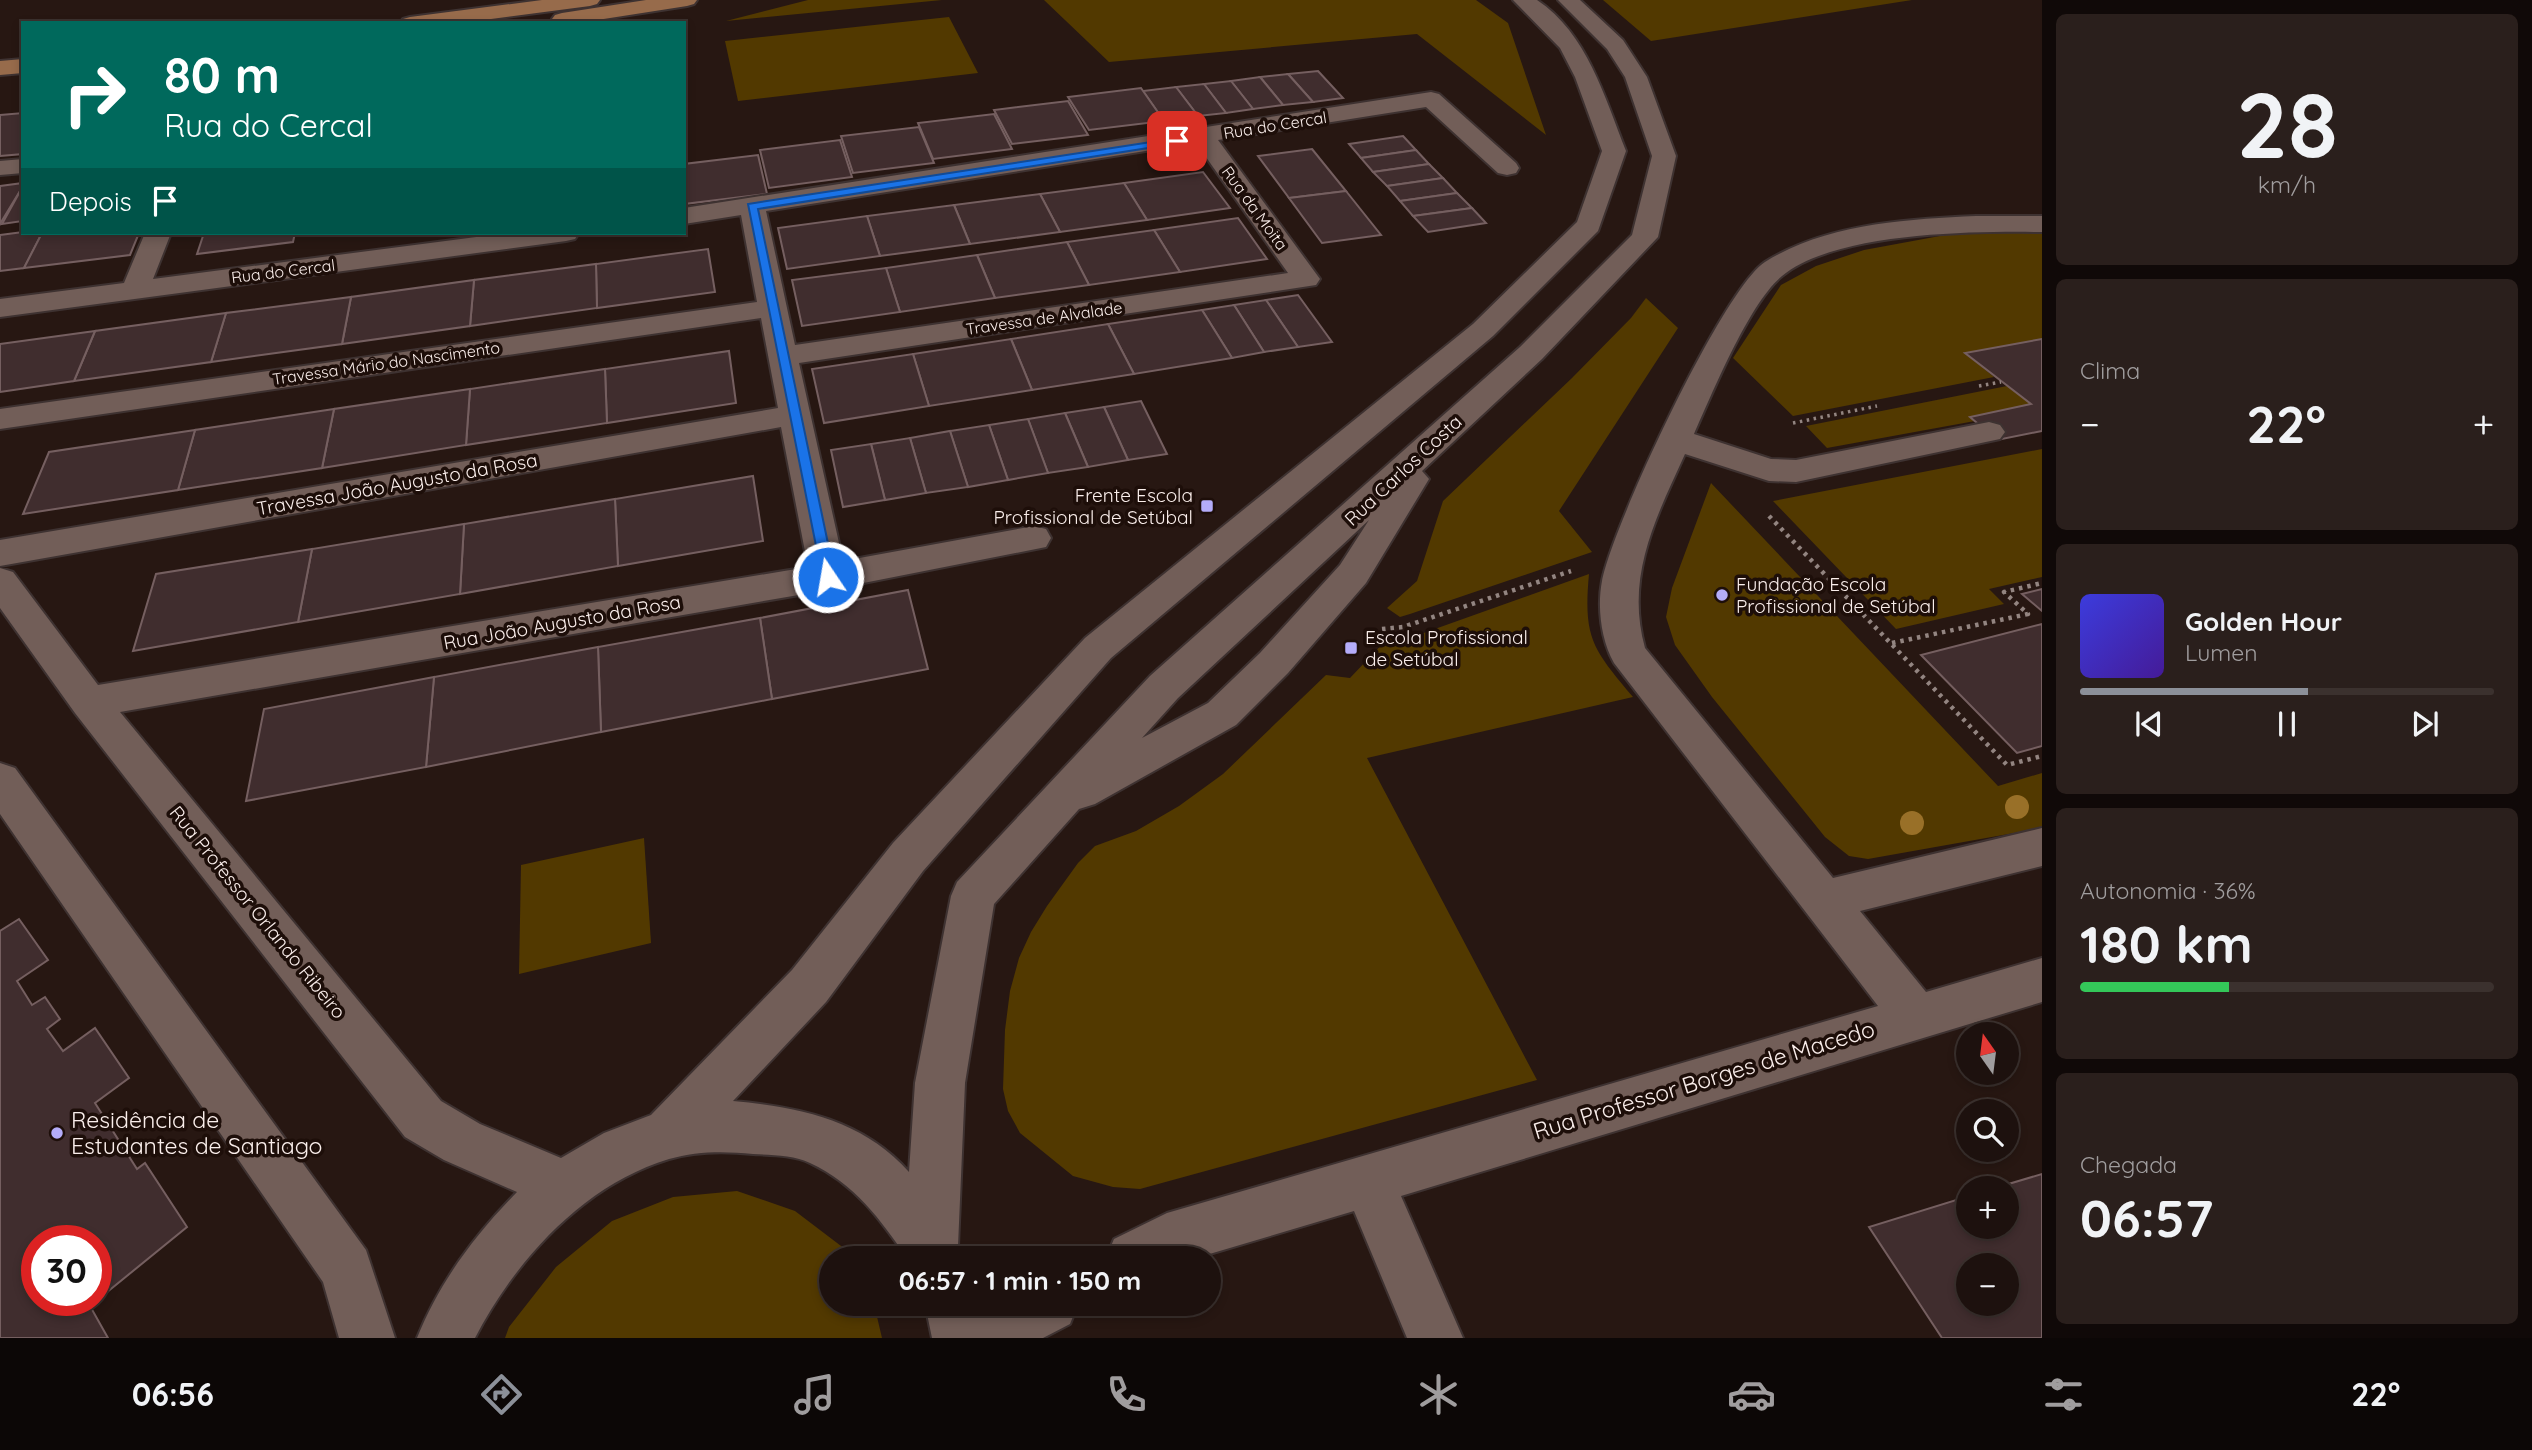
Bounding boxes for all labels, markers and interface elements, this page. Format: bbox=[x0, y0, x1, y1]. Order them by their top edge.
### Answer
text: 80 m bbox=[164, 44, 280, 105]
icon: right bbox=[49, 49, 140, 140]
text: 28 bbox=[2236, 67, 2338, 181]
text: Rua do Cercal bbox=[164, 105, 373, 145]
street label: Rua do Cercal bbox=[1222, 107, 1328, 143]
pin bbox=[1147, 111, 1207, 171]
icon: arrive bbox=[1158, 122, 1196, 160]
street label: Rua da Moita bbox=[1218, 162, 1292, 254]
text: km/h bbox=[2258, 170, 2316, 199]
icon: arrive bbox=[146, 182, 184, 220]
text: Depois bbox=[49, 185, 132, 218]
street label: Rua do Cercal bbox=[230, 255, 336, 287]
street label: Travessa de Alvalade bbox=[964, 297, 1124, 339]
street label: Travessa Mário do Nascimento bbox=[271, 337, 501, 389]
text: Clima bbox=[2080, 356, 2140, 385]
text: 22° bbox=[2246, 391, 2326, 456]
text: − bbox=[2080, 400, 2100, 448]
text: + bbox=[2473, 400, 2494, 448]
street label: Rua Carlos Costa bbox=[1339, 409, 1467, 531]
street label: Travessa João Augusto da Rosa bbox=[255, 447, 539, 521]
place label: Frente Escola Profissional de Setúbal bbox=[993, 483, 1193, 529]
marker: Frente Escola Profissional de Setúbal bbox=[1199, 498, 1215, 514]
position arrow bbox=[791, 540, 865, 614]
place label: Fundação Escola Profissional de Setúbal bbox=[1736, 572, 1936, 618]
marker: Fundação Escola Profissional de Setúbal bbox=[1714, 587, 1730, 603]
street label: Rua João Augusto da Rosa bbox=[441, 589, 683, 655]
text: Golden Hour bbox=[2185, 605, 2342, 638]
place label: Escola Profissional de Setúbal bbox=[1365, 625, 1528, 671]
text: Lumen bbox=[2185, 638, 2258, 667]
marker: Escola Profissional de Setúbal bbox=[1343, 640, 1359, 656]
icon: previous bbox=[2130, 705, 2168, 743]
icon: pause bbox=[2268, 705, 2306, 743]
icon: next bbox=[2406, 705, 2444, 743]
street label: Rua Professor Orlando Ribeiro bbox=[165, 801, 351, 1023]
text: Autonomia · 36% bbox=[2080, 876, 2256, 905]
text: 180 km bbox=[2080, 911, 2253, 976]
street label: Rua Professor Borges de Macedo bbox=[1530, 1014, 1878, 1145]
north arrow bbox=[1956, 1022, 2020, 1085]
map controls bbox=[1956, 1022, 2019, 1316]
button: search bbox=[1956, 1099, 2019, 1162]
place label: Residência de Estudantes de Santiago bbox=[71, 1105, 322, 1160]
marker: Residência de Estudantes de Santiago bbox=[49, 1125, 65, 1141]
text: Chegada bbox=[2080, 1150, 2177, 1179]
button: + bbox=[1956, 1176, 2019, 1239]
text: 06:57 bbox=[2080, 1185, 2213, 1250]
speed limit sign: 30 bbox=[21, 1225, 112, 1316]
button: − bbox=[1956, 1253, 2019, 1316]
text: 06:57 · 1 min · 150 m bbox=[899, 1264, 1141, 1297]
icon: directions bbox=[477, 1370, 526, 1419]
icon: music bbox=[790, 1370, 839, 1419]
icon: phone bbox=[1102, 1370, 1151, 1419]
icon: climate bbox=[1414, 1370, 1463, 1419]
icon: car bbox=[1727, 1370, 1776, 1419]
icon: filters bbox=[2039, 1370, 2088, 1419]
text: 06:56 bbox=[132, 1374, 214, 1414]
text: 22° bbox=[2351, 1374, 2400, 1414]

